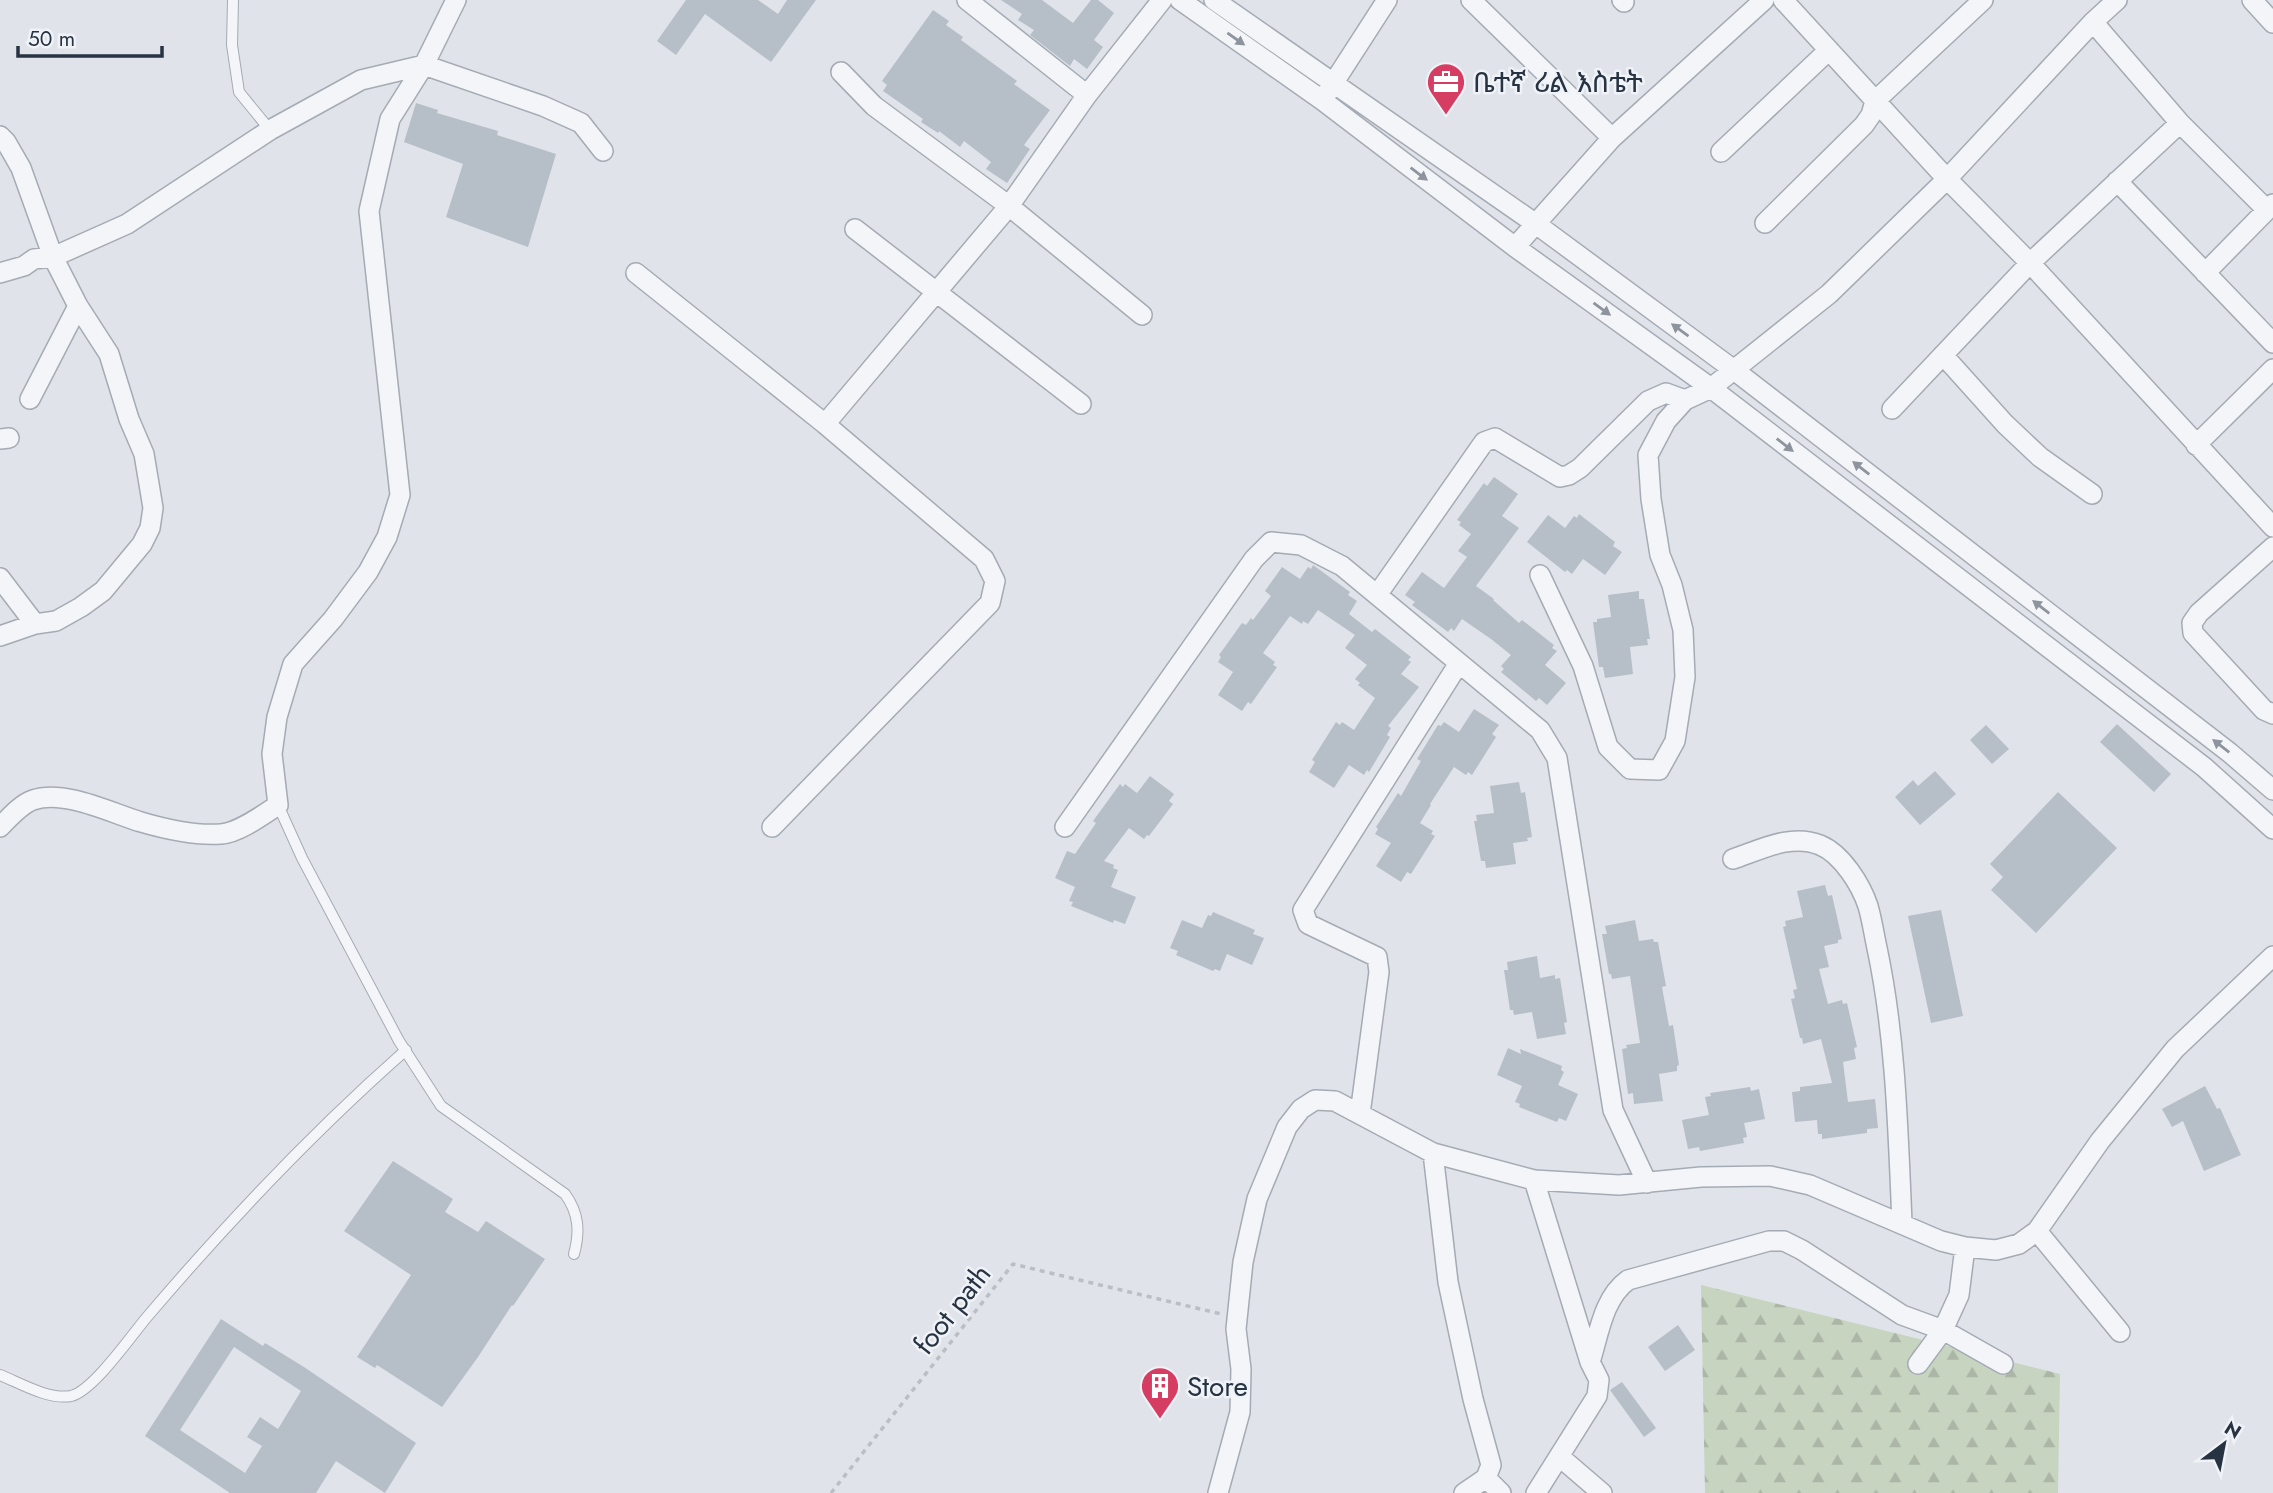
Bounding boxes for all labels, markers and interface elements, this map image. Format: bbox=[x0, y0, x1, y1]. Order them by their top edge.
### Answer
scale bar bbox=[18, 14, 161, 58]
text: 50 m bbox=[28, 24, 75, 54]
one-way arrow bbox=[1227, 32, 1245, 46]
office icon: ቤተኛ ሪል እስቴት bbox=[1425, 61, 1467, 116]
place label: ቤተኛ ሪል እስቴት bbox=[1473, 62, 1643, 103]
one-way arrow bbox=[1410, 167, 1428, 181]
one-way arrow bbox=[1593, 302, 1611, 316]
one-way arrow bbox=[1671, 323, 1689, 337]
one-way arrow bbox=[1775, 437, 1793, 452]
one-way arrow bbox=[1852, 460, 1870, 475]
one-way arrow bbox=[2032, 599, 2050, 614]
one-way arrow bbox=[2212, 738, 2230, 753]
street label: foot path bbox=[904, 1255, 1001, 1363]
building icon: Store bbox=[1139, 1365, 1181, 1420]
place label: Store bbox=[1187, 1366, 1248, 1407]
north arrow bbox=[2189, 1409, 2259, 1479]
text: N bbox=[2219, 1415, 2246, 1445]

